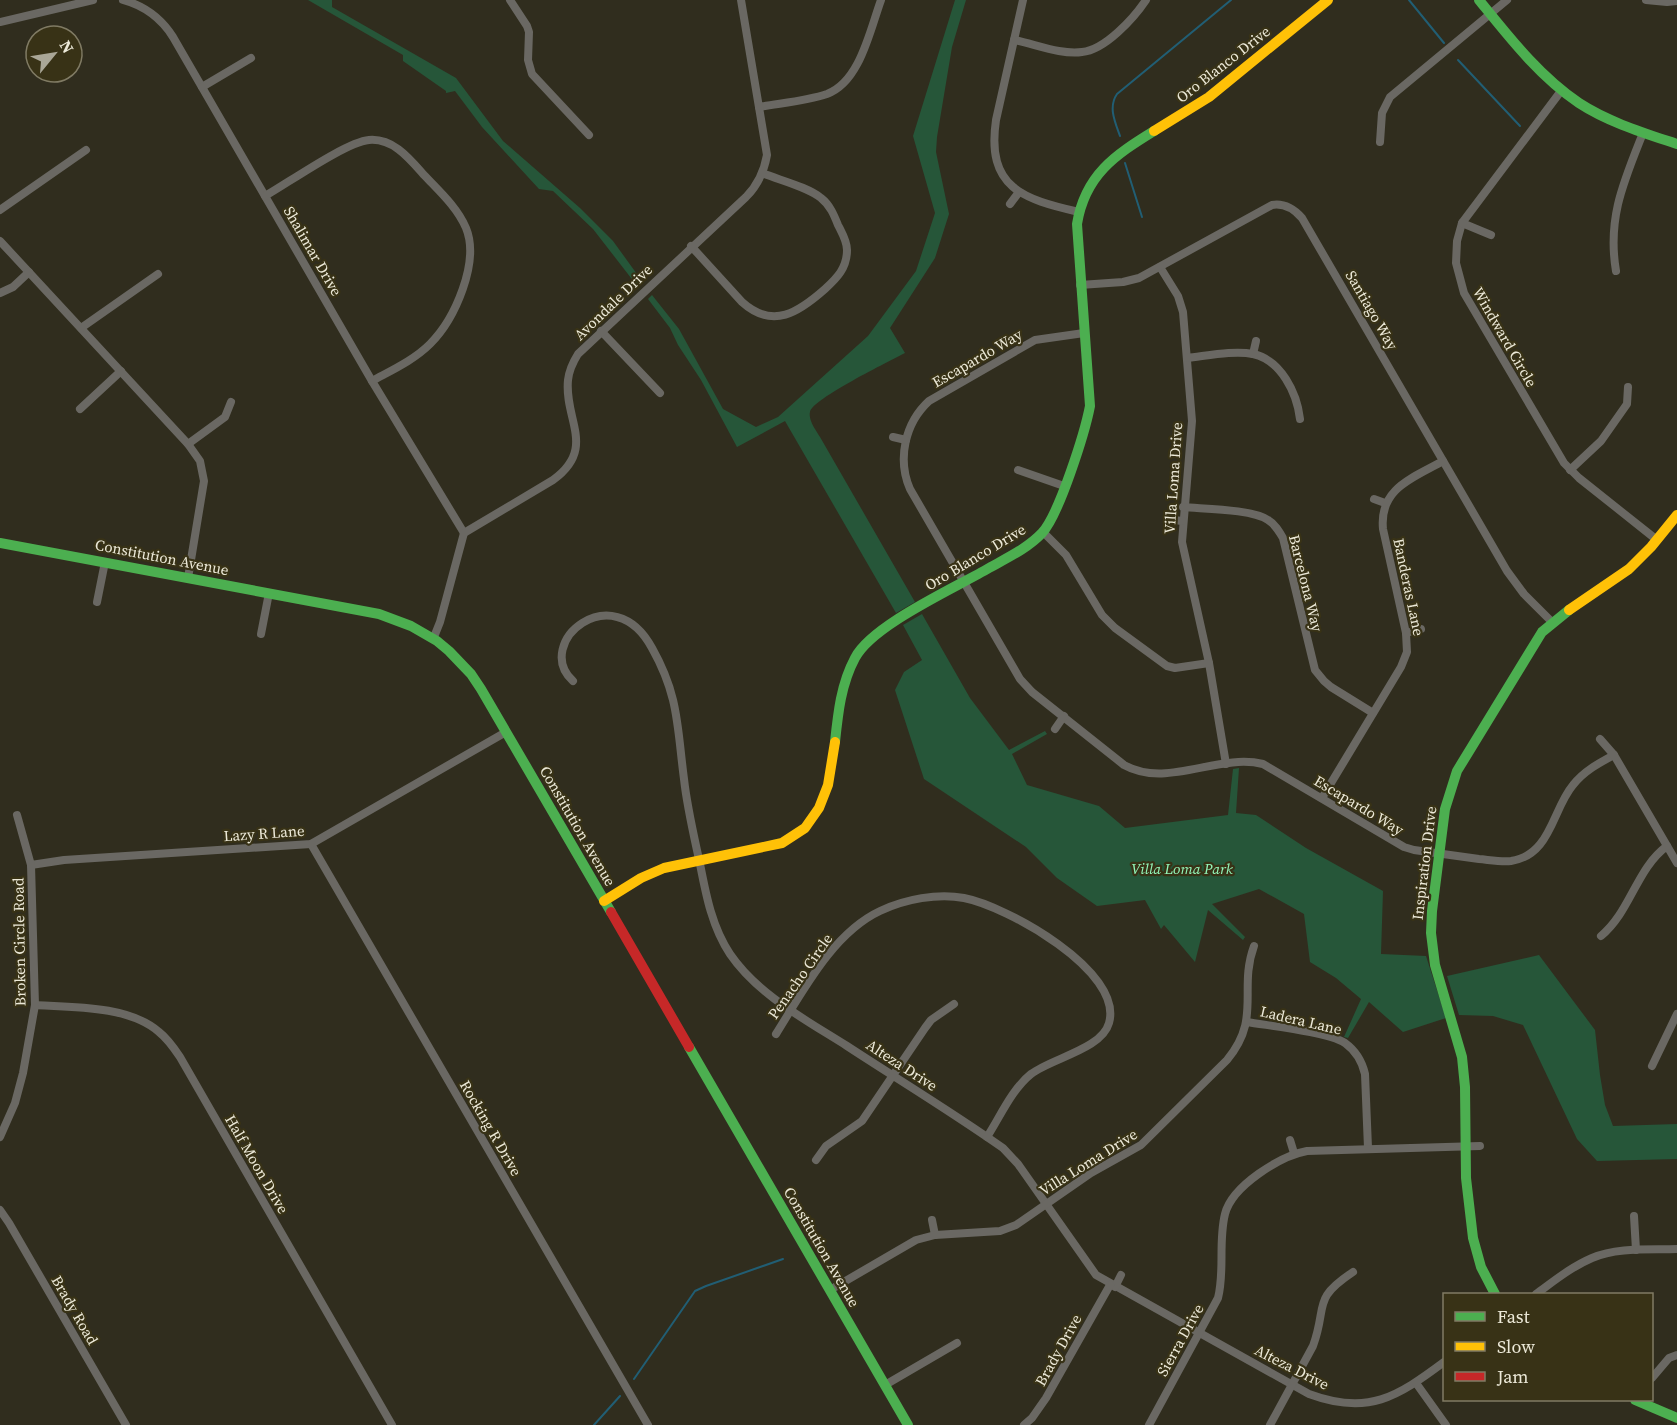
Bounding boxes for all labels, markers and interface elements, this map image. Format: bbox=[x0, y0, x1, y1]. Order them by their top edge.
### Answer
street label: Oro Blanco Drive bbox=[1172, 20, 1275, 107]
north arrow bbox=[24, 24, 84, 84]
text: N bbox=[55, 36, 80, 57]
street label: Shalimar Drive bbox=[279, 202, 347, 300]
street label: Avondale Drive bbox=[569, 259, 657, 345]
street label: Santiago Way bbox=[1341, 266, 1403, 354]
street label: Windward Circle bbox=[1468, 283, 1542, 391]
street label: Escapardo Way bbox=[928, 323, 1026, 392]
street label: Villa Loma Drive bbox=[1159, 421, 1187, 535]
street label: Oro Blanco Drive bbox=[921, 518, 1030, 595]
street label: Barcelona Way bbox=[1284, 532, 1328, 634]
street label: Constitution Avenue bbox=[93, 534, 231, 580]
street label: Banderas Lane bbox=[1388, 536, 1430, 638]
street label: Constitution Avenue bbox=[535, 762, 621, 890]
street label: Escapardo Way bbox=[1310, 770, 1408, 840]
street label: Inspiration Drive bbox=[1407, 805, 1441, 921]
street label: Lazy R Lane bbox=[223, 820, 306, 846]
park label: Villa Loma Park bbox=[1131, 858, 1234, 879]
street label: Broken Circle Road bbox=[7, 877, 31, 1007]
street label: Penacho Circle bbox=[763, 929, 838, 1023]
street label: Ladera Lane bbox=[1258, 1000, 1344, 1040]
street label: Alteza Drive bbox=[862, 1034, 942, 1096]
street label: Rocking R Drive bbox=[455, 1076, 527, 1180]
street label: Half Moon Drive bbox=[220, 1111, 294, 1218]
street label: Villa Loma Drive bbox=[1035, 1123, 1141, 1201]
street label: Constitution Avenue bbox=[779, 1183, 865, 1311]
street label: Brady Road bbox=[47, 1272, 104, 1349]
legend bbox=[1443, 1293, 1653, 1401]
street label: Sierra Drive bbox=[1152, 1300, 1209, 1380]
text: Fast bbox=[1497, 1304, 1530, 1329]
street label: Brady Drive bbox=[1030, 1310, 1086, 1390]
text: Slow bbox=[1497, 1334, 1535, 1359]
street label: Alteza Drive bbox=[1251, 1339, 1333, 1395]
text: Jam bbox=[1496, 1364, 1529, 1389]

